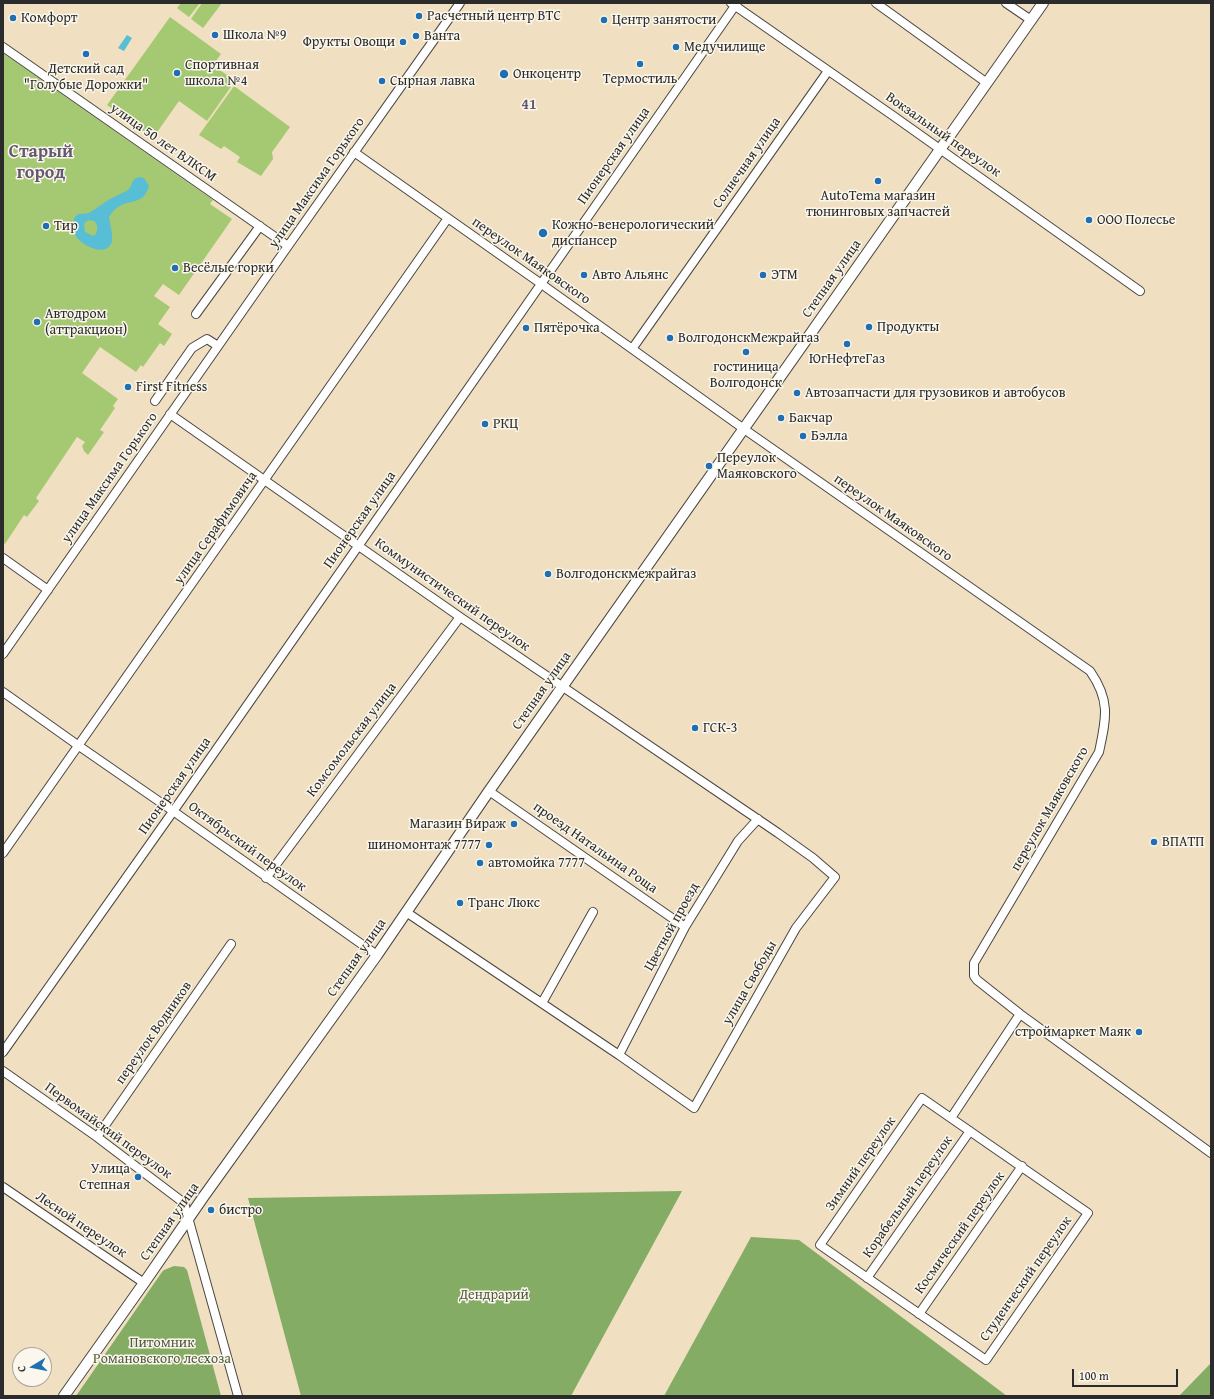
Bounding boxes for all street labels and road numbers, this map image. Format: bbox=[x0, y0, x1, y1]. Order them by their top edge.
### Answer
street label: Вокзальный переулок bbox=[882, 89, 1004, 181]
street label: улица 50 лет ВЛКСМ bbox=[107, 100, 219, 186]
street label: Пионерская улица bbox=[574, 104, 654, 208]
street label: улица Максима Горького bbox=[265, 114, 369, 252]
street label: Солнечная улица bbox=[709, 114, 785, 212]
street label: переулок Маяковского bbox=[469, 214, 593, 308]
street label: Степная улица bbox=[799, 237, 865, 321]
street label: улица Максима Горького bbox=[58, 409, 162, 547]
street label: Пионерская улица bbox=[320, 468, 400, 572]
street label: улица Серафимовича bbox=[171, 469, 261, 587]
street label: переулок Маяковского bbox=[831, 471, 955, 565]
street label: Коммунистический переулок bbox=[371, 535, 533, 655]
street label: Степная улица bbox=[509, 649, 575, 733]
street label: Комсомольская улица bbox=[304, 680, 400, 800]
street label: Пионерская улица bbox=[135, 734, 215, 838]
street label: переулок Маяковского bbox=[1008, 744, 1092, 874]
street label: Октябрьский переулок bbox=[185, 798, 309, 896]
street label: проезд Натальина Роща bbox=[530, 799, 660, 897]
street label: Цветной проезд bbox=[641, 880, 703, 974]
street label: Степная улица bbox=[324, 916, 390, 1000]
street label: улица Свободы bbox=[719, 938, 781, 1028]
street label: переулок Водников bbox=[112, 978, 196, 1088]
street label: Первомайский переулок bbox=[41, 1079, 175, 1183]
street label: Зимний переулок bbox=[822, 1114, 900, 1214]
street label: Корабельный переулок bbox=[859, 1133, 957, 1261]
street label: Космический переулок bbox=[911, 1169, 1009, 1297]
street label: Степная улица bbox=[137, 1180, 203, 1264]
street label: Лесной переулок bbox=[32, 1188, 130, 1262]
street label: Студенческий переулок bbox=[976, 1213, 1076, 1345]

